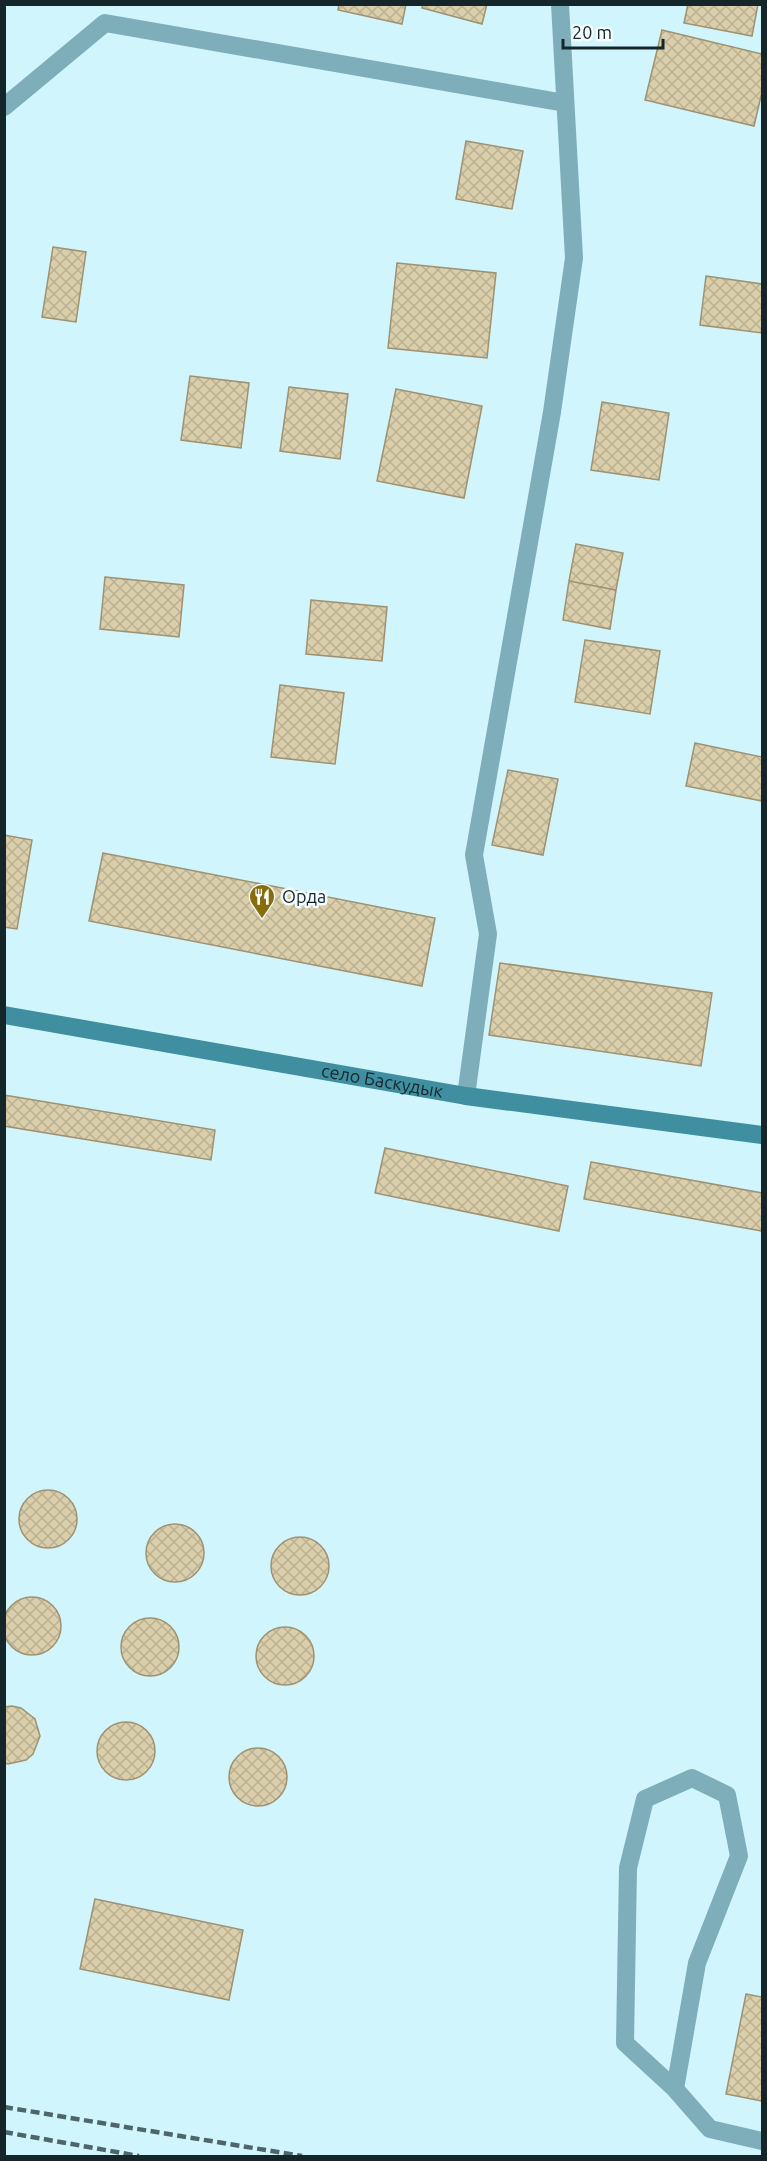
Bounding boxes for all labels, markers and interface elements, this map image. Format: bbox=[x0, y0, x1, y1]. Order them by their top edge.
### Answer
scale bar bbox=[563, 12, 664, 50]
text: 20 m bbox=[572, 22, 612, 42]
restaurant icon: Орда bbox=[247, 882, 277, 920]
place label: Орда bbox=[282, 886, 326, 906]
street label: село Баскудык bbox=[320, 1060, 445, 1101]

